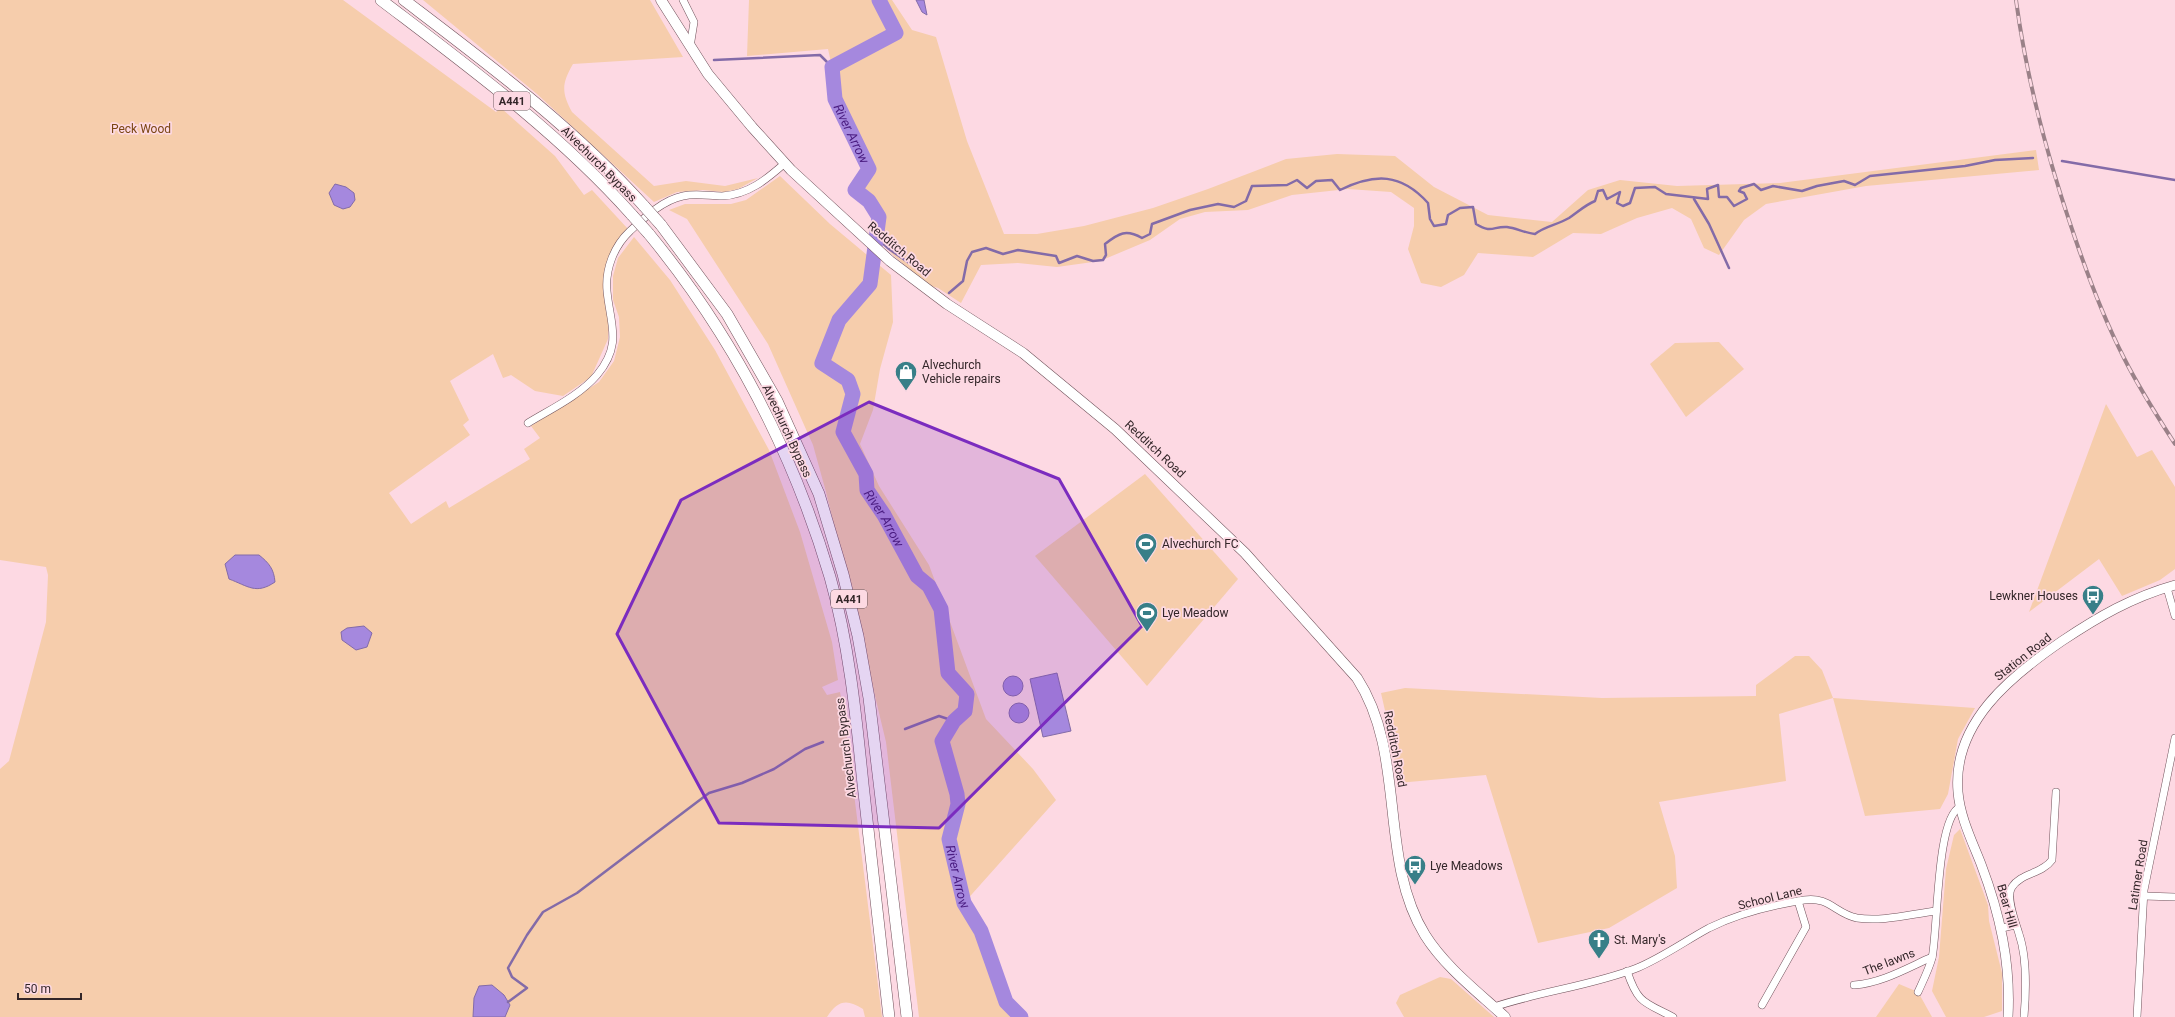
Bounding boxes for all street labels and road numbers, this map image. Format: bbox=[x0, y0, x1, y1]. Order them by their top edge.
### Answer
road number: A441 bbox=[494, 92, 530, 110]
street label: Alvechurch Bypass bbox=[558, 123, 640, 205]
street label: Redditch Road bbox=[865, 219, 933, 279]
street label: Alvechurch Bypass bbox=[759, 382, 815, 480]
street label: Redditch Road bbox=[1122, 417, 1188, 481]
road number: A441 bbox=[831, 590, 867, 608]
street label: Station Road bbox=[1992, 630, 2054, 684]
street label: Alvechurch Bypass bbox=[833, 697, 859, 799]
street label: Redditch Road bbox=[1381, 710, 1409, 788]
street label: Latimer Road bbox=[2126, 839, 2150, 911]
street label: School Lane bbox=[1736, 883, 1804, 913]
street label: Bear Hill bbox=[1994, 883, 2020, 929]
street label: The lawns bbox=[1861, 946, 1917, 978]

